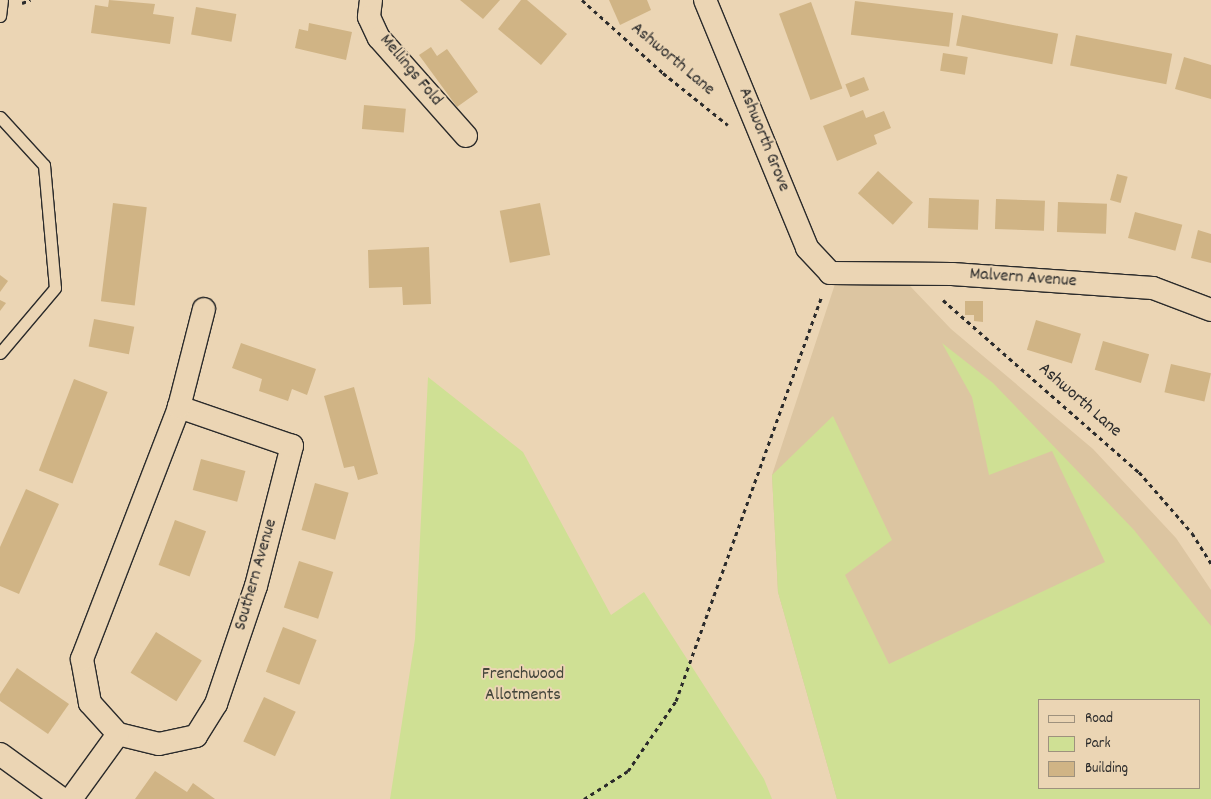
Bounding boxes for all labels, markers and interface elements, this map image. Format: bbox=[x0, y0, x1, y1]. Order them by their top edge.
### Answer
street label: Ashworth Lane bbox=[626, 19, 718, 101]
street label: Mellings Fold bbox=[374, 31, 446, 111]
street label: Ashworth Grove bbox=[732, 85, 794, 195]
street label: Malvern Avenue bbox=[969, 264, 1077, 294]
street label: Ashworth Lane bbox=[1033, 359, 1125, 443]
street label: Southern Avenue bbox=[231, 517, 283, 633]
park label: Frenchwood Allotments bbox=[482, 665, 564, 708]
legend bbox=[1038, 699, 1201, 789]
text: Road bbox=[1085, 708, 1113, 730]
text: Park bbox=[1085, 733, 1111, 755]
text: Building bbox=[1085, 758, 1128, 780]

